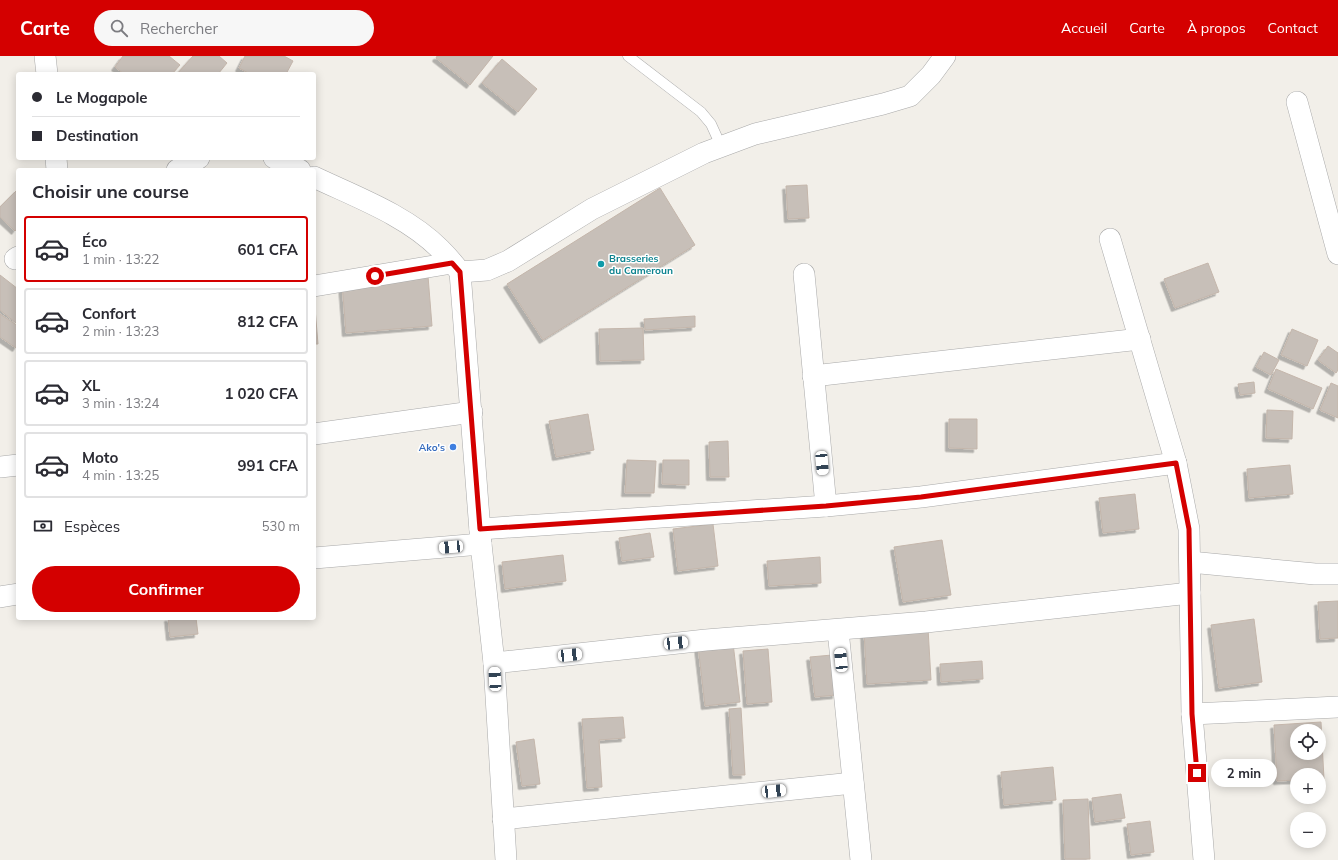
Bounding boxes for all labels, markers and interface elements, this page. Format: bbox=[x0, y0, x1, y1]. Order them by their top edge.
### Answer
search box bbox=[94, 10, 374, 46]
text: Carte bbox=[20, 16, 70, 40]
icon: search bbox=[108, 17, 130, 39]
text: Rechercher bbox=[140, 19, 218, 38]
text: Accueil bbox=[1061, 19, 1107, 37]
text: Carte bbox=[1129, 19, 1165, 37]
text: À propos bbox=[1187, 19, 1246, 37]
text: Contact bbox=[1268, 19, 1318, 37]
text: Le Mogapole bbox=[56, 88, 148, 107]
text: Destination bbox=[56, 126, 139, 145]
text: Choisir une course bbox=[32, 180, 189, 203]
icon: car bbox=[34, 231, 70, 267]
text: Éco bbox=[82, 232, 107, 251]
text: 601 CFA bbox=[238, 240, 298, 259]
text: 1 min · 13:22 bbox=[82, 251, 159, 267]
place label: Brasseries du Cameroun bbox=[609, 252, 673, 277]
marker: Brasseries du Cameroun bbox=[596, 259, 606, 269]
route start bbox=[366, 267, 384, 285]
icon: car bbox=[34, 303, 70, 339]
text: Confort bbox=[82, 304, 136, 323]
text: 812 CFA bbox=[238, 312, 298, 331]
text: 2 min · 13:23 bbox=[82, 323, 159, 339]
icon: car bbox=[34, 375, 70, 411]
text: XL bbox=[82, 376, 100, 395]
text: 1 020 CFA bbox=[224, 384, 298, 403]
text: 3 min · 13:24 bbox=[82, 395, 159, 411]
place label: Ako's bbox=[419, 441, 445, 454]
marker: Ako's bbox=[448, 442, 458, 452]
icon: car bbox=[34, 447, 70, 483]
text: Moto bbox=[82, 448, 118, 467]
car bbox=[815, 451, 829, 475]
text: 991 CFA bbox=[238, 456, 298, 475]
text: 4 min · 13:25 bbox=[82, 467, 159, 483]
icon: cash bbox=[32, 515, 54, 537]
text: Espèces bbox=[64, 517, 120, 536]
text: 530 m bbox=[262, 518, 300, 534]
car bbox=[439, 540, 463, 554]
button: Confirmer bbox=[32, 566, 300, 612]
car bbox=[663, 636, 689, 650]
car bbox=[834, 647, 848, 673]
car bbox=[557, 648, 583, 662]
car bbox=[488, 667, 502, 691]
map controls bbox=[1290, 724, 1326, 848]
button: locate bbox=[1290, 724, 1326, 760]
callout: 2 min bbox=[1211, 759, 1277, 787]
route end bbox=[1188, 764, 1206, 782]
text: 2 min bbox=[1227, 765, 1261, 781]
button: + bbox=[1290, 768, 1326, 804]
car bbox=[761, 784, 787, 798]
button: − bbox=[1290, 812, 1326, 848]

